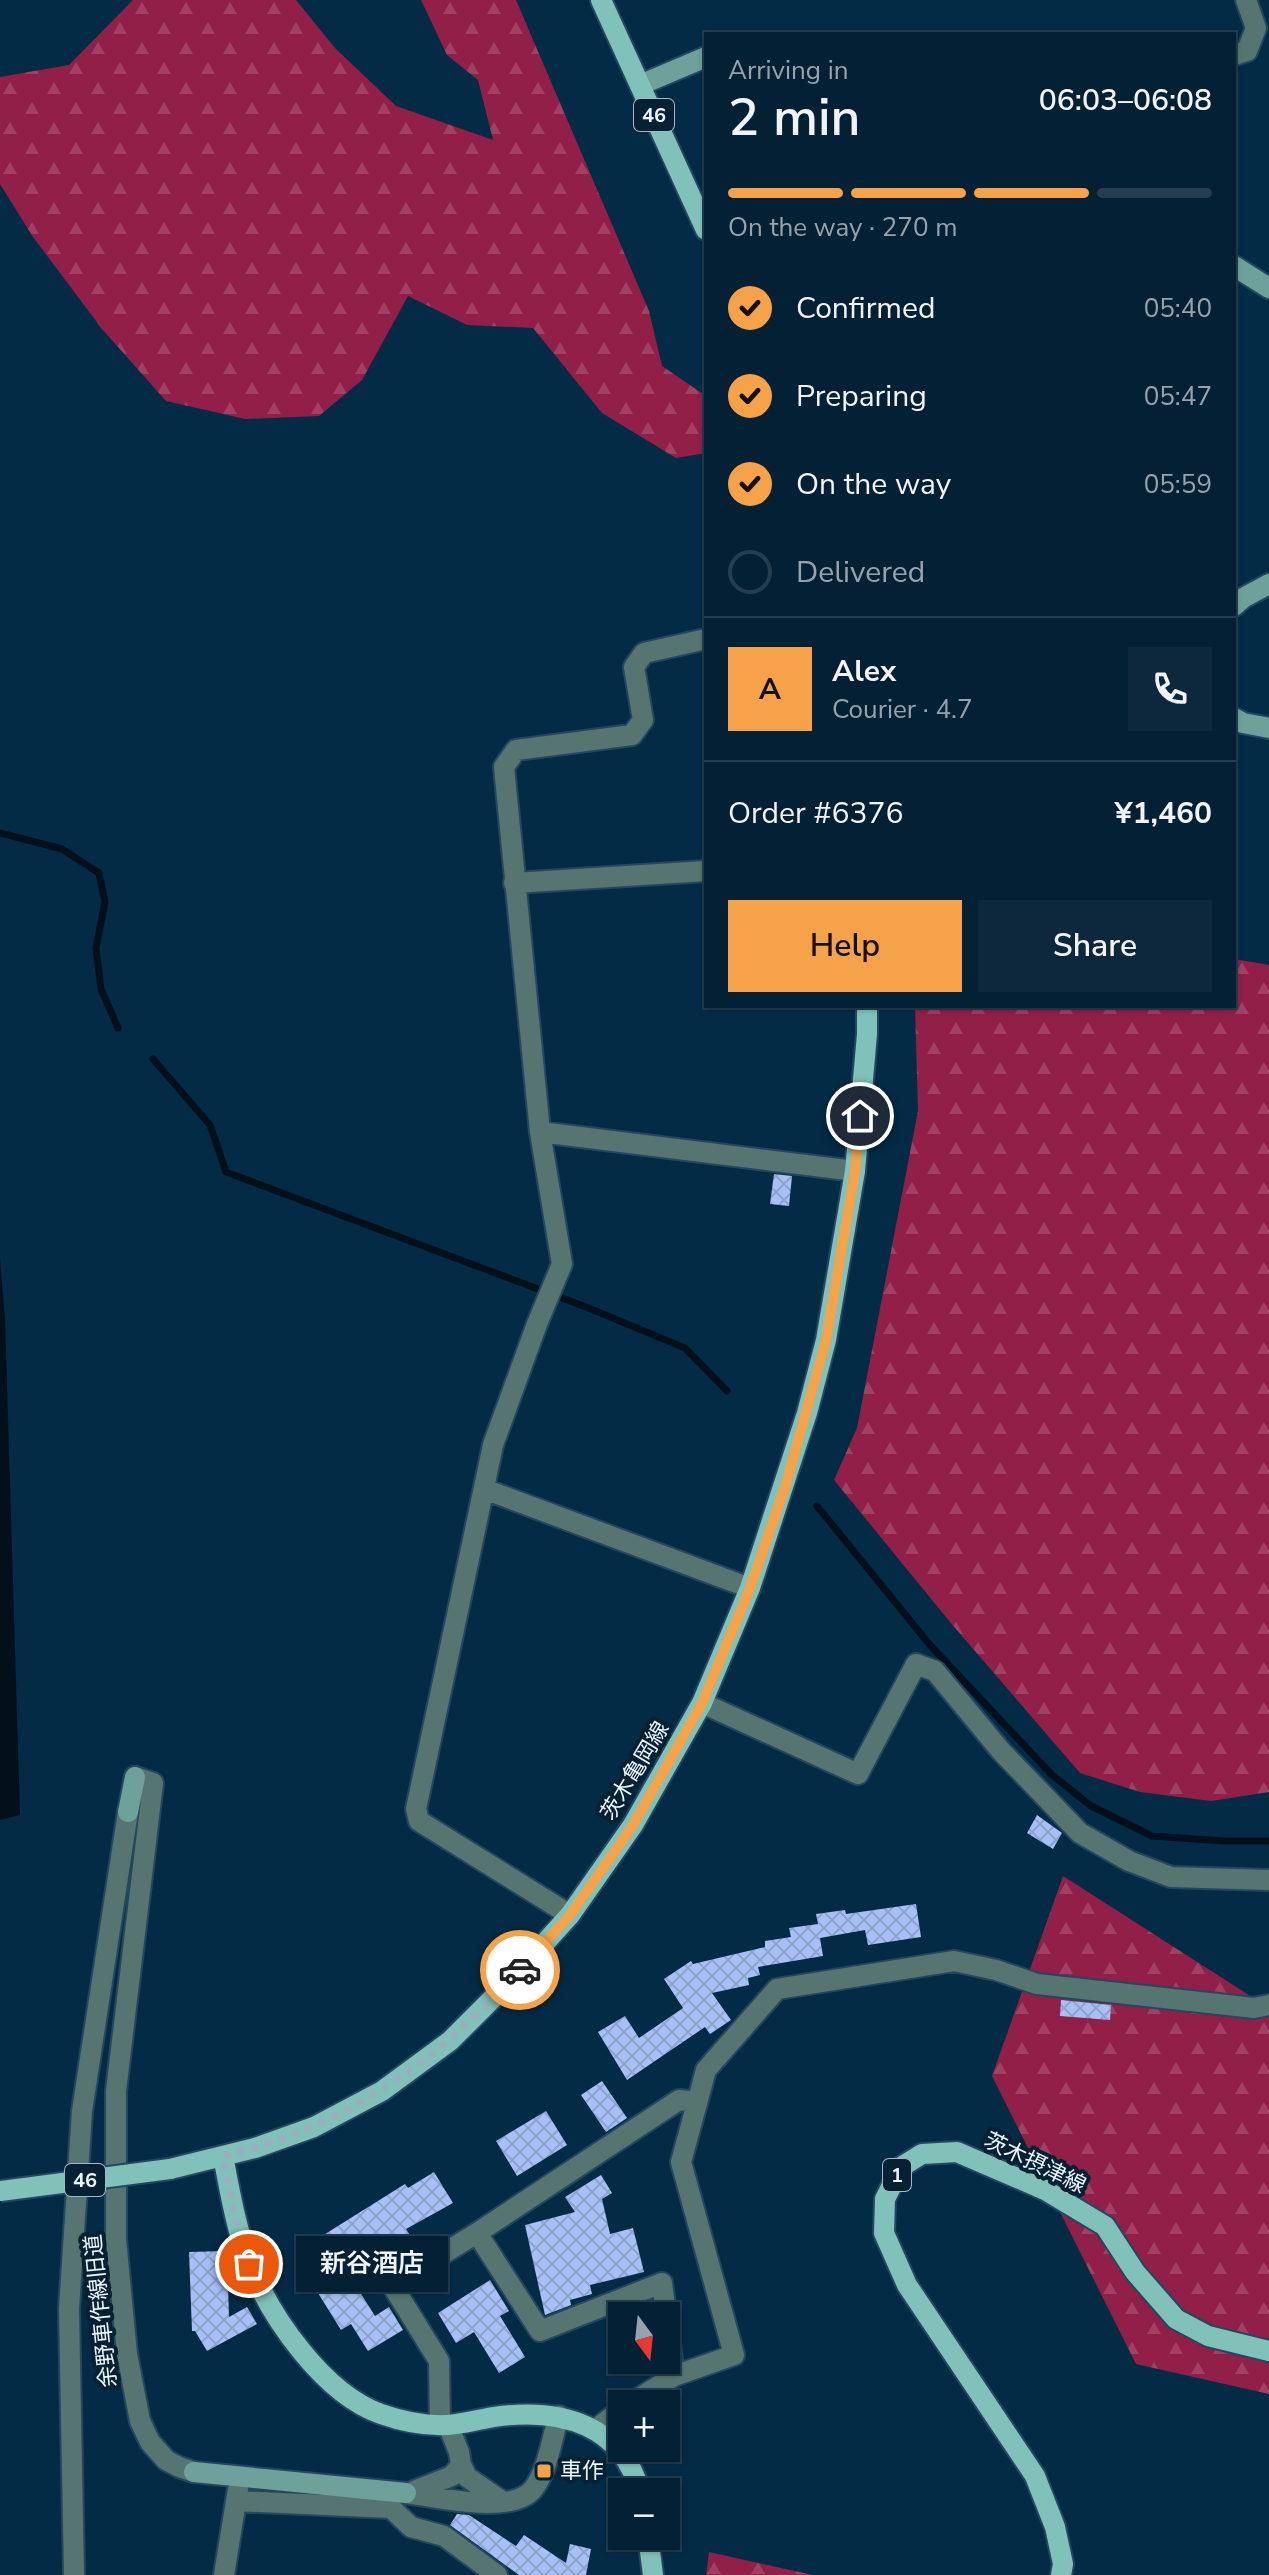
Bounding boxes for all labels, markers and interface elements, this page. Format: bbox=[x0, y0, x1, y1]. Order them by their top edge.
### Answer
text: Arriving in bbox=[728, 53, 849, 88]
text: 06:03–06:08 bbox=[1039, 80, 1212, 121]
text: 2 min bbox=[728, 82, 861, 153]
road number: 46 bbox=[634, 99, 674, 131]
text: On the way · 270 m bbox=[728, 210, 957, 245]
icon: check bbox=[728, 286, 772, 330]
text: Confirmed bbox=[796, 288, 936, 329]
text: 05:40 bbox=[1144, 291, 1212, 326]
icon: check bbox=[728, 374, 772, 418]
text: Preparing bbox=[796, 376, 927, 417]
text: 05:47 bbox=[1144, 379, 1212, 414]
icon: check bbox=[728, 462, 772, 506]
text: On the way bbox=[796, 464, 951, 505]
text: 05:59 bbox=[1144, 467, 1212, 502]
text: Delivered bbox=[796, 552, 925, 593]
button: phone bbox=[1128, 647, 1212, 731]
text: Alex bbox=[832, 651, 896, 692]
text: A bbox=[759, 669, 781, 710]
text: Courier · 4.7 bbox=[832, 692, 973, 727]
text: Order #6376 bbox=[728, 793, 903, 834]
text: ¥1,460 bbox=[1115, 793, 1212, 834]
button: Help bbox=[728, 900, 962, 992]
button: Share bbox=[978, 900, 1212, 992]
pin bbox=[826, 1082, 894, 1150]
icon: home bbox=[838, 1094, 882, 1138]
street label: 茨木亀岡線 bbox=[594, 1716, 676, 1826]
courier bbox=[480, 1930, 560, 2010]
icon: car bbox=[498, 1948, 542, 1992]
street label: 茨木摂津線 bbox=[979, 2125, 1091, 2201]
road number: 1 bbox=[883, 2159, 911, 2191]
road number: 46 bbox=[65, 2164, 105, 2196]
pin bbox=[215, 2230, 283, 2298]
street label: 余野車作線旧道 bbox=[78, 2233, 124, 2389]
callout: 新谷酒店 bbox=[297, 2236, 449, 2292]
icon: bag bbox=[227, 2242, 271, 2286]
text: 新谷酒店 bbox=[320, 2246, 424, 2281]
north arrow bbox=[608, 2302, 680, 2374]
map controls bbox=[608, 2302, 680, 2550]
button: + bbox=[608, 2390, 680, 2462]
place label: 車作 bbox=[560, 2456, 604, 2486]
marker: 車作 bbox=[535, 2462, 553, 2480]
button: − bbox=[608, 2478, 680, 2550]

